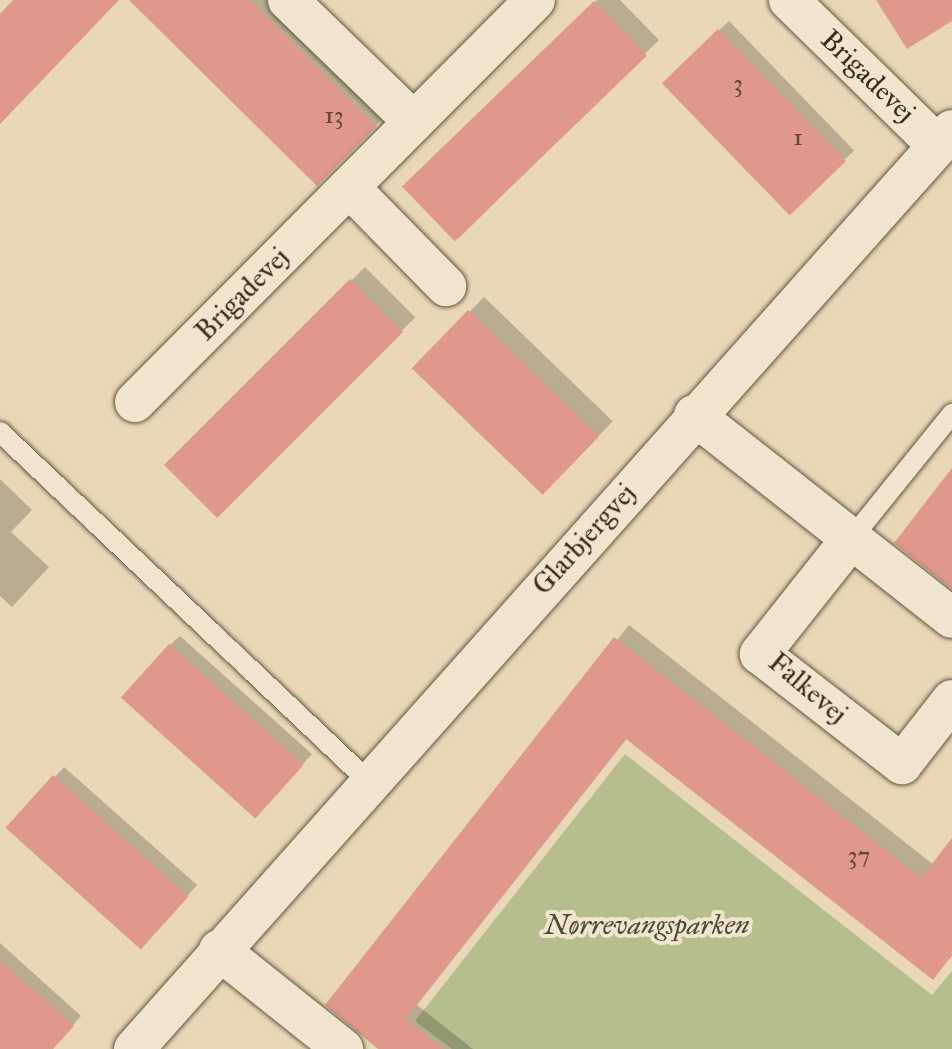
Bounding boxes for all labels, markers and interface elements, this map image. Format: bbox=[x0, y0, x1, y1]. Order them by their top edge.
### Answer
street label: Brigadevej bbox=[814, 23, 922, 129]
house number: 3 bbox=[733, 70, 743, 98]
house number: 13 bbox=[324, 102, 344, 130]
house number: 1 bbox=[793, 124, 803, 152]
street label: Brigadevej bbox=[188, 240, 296, 348]
street label: Glarbjergvej bbox=[525, 476, 643, 602]
street label: Falkevej bbox=[762, 645, 854, 731]
house number: 37 bbox=[848, 842, 870, 870]
park label: Nørrevangsparken bbox=[545, 908, 749, 942]

